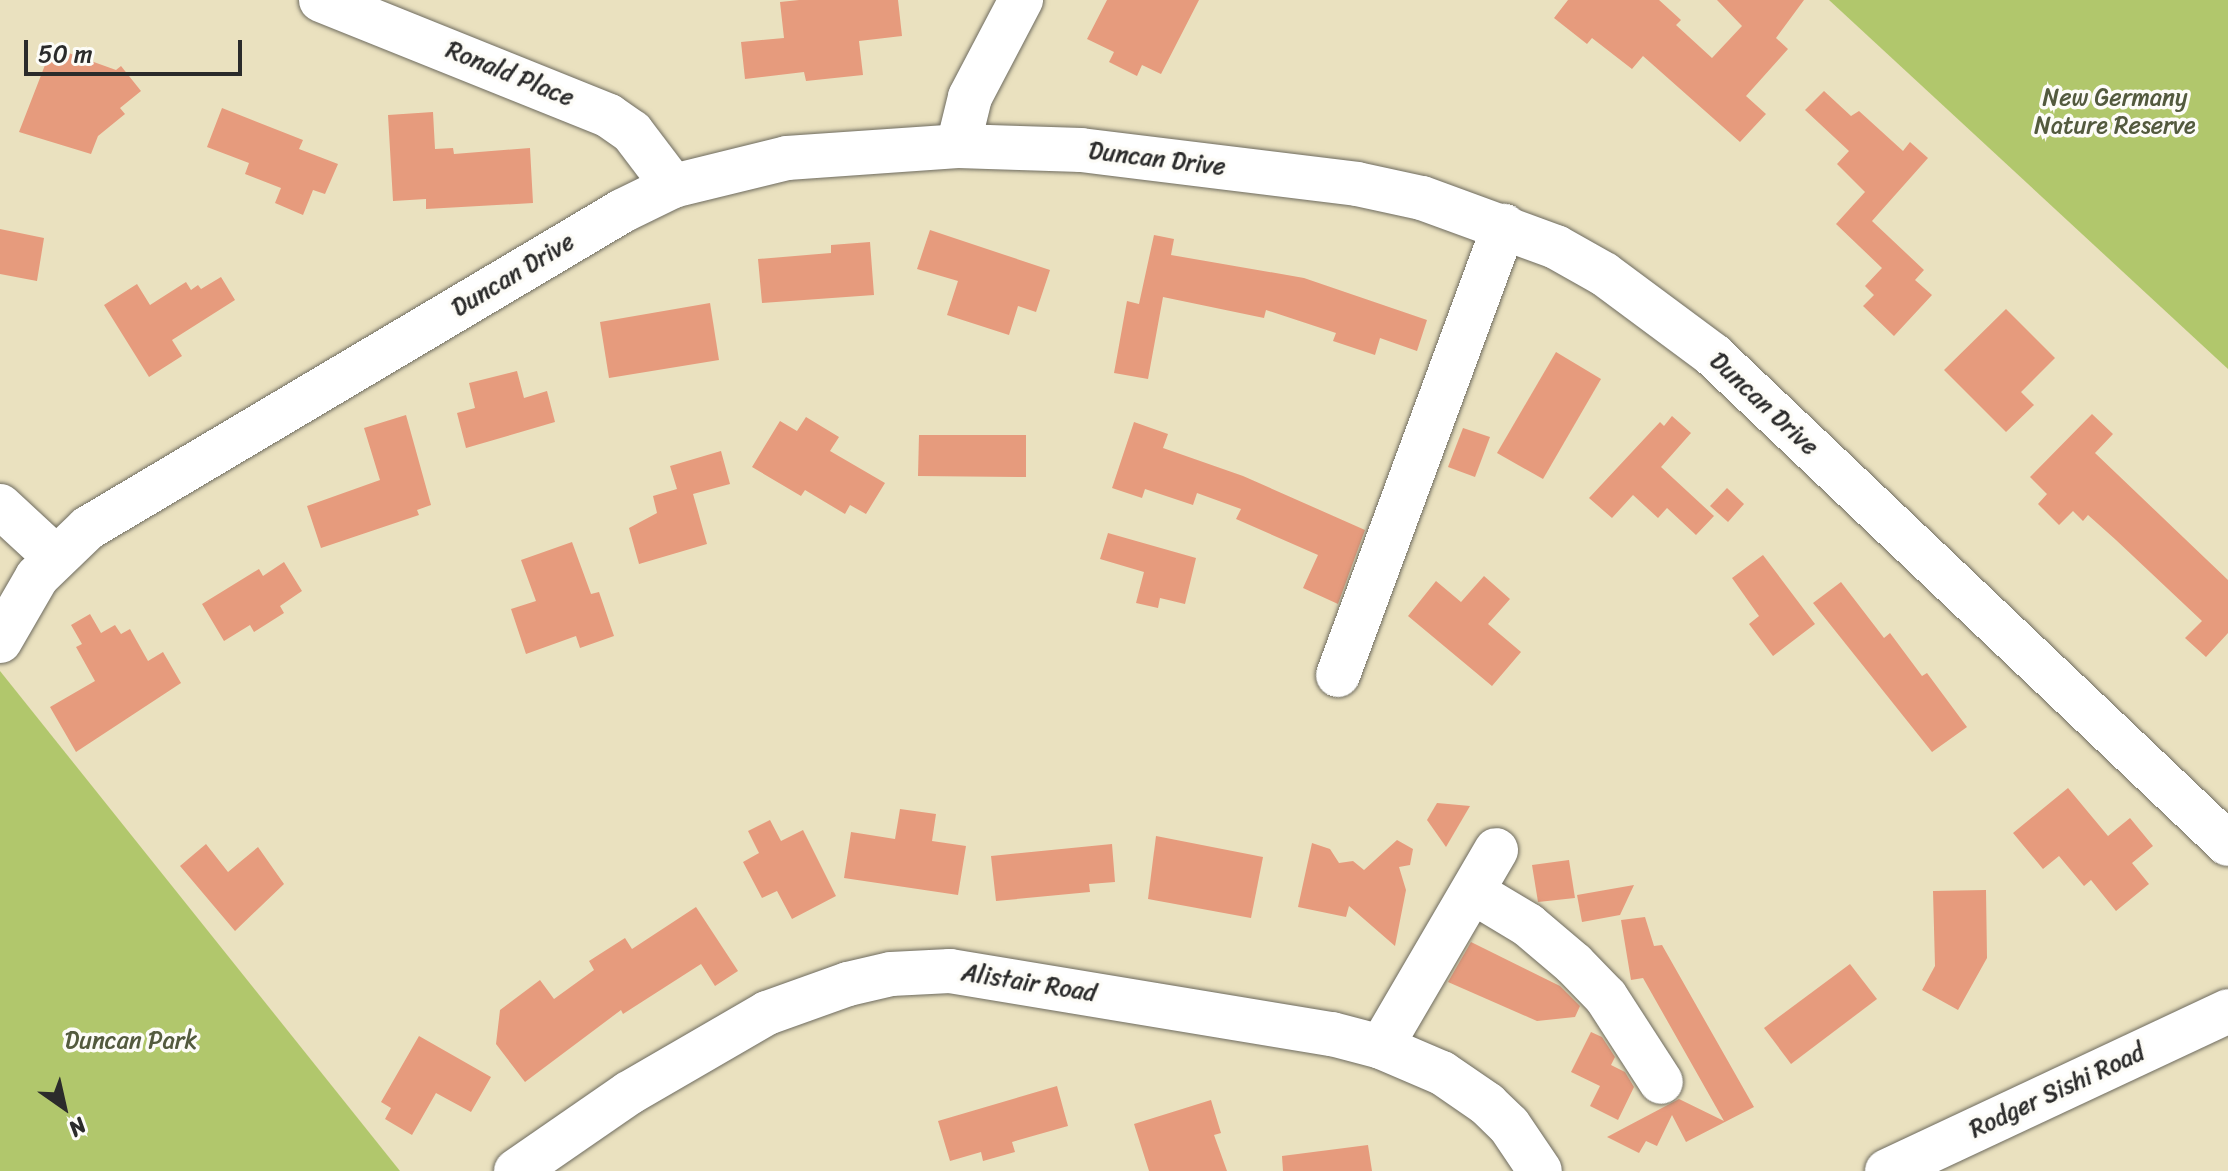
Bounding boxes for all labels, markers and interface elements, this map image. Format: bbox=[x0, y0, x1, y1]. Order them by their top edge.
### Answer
scale bar bbox=[28, 24, 246, 74]
text: 50 m bbox=[38, 33, 93, 75]
street label: Ronald Place bbox=[442, 35, 578, 113]
park label: New Germany Nature Reserve bbox=[2034, 84, 2196, 140]
street label: Duncan Drive bbox=[1087, 136, 1227, 182]
street label: Duncan Drive bbox=[447, 227, 579, 323]
street label: Duncan Drive bbox=[1704, 346, 1824, 462]
street label: Alistair Road bbox=[960, 958, 1098, 1008]
park label: Duncan Park bbox=[65, 1027, 197, 1055]
street label: Rodger Sishi Road bbox=[1965, 1038, 2149, 1144]
north arrow bbox=[24, 1067, 104, 1147]
text: N bbox=[60, 1107, 95, 1148]

